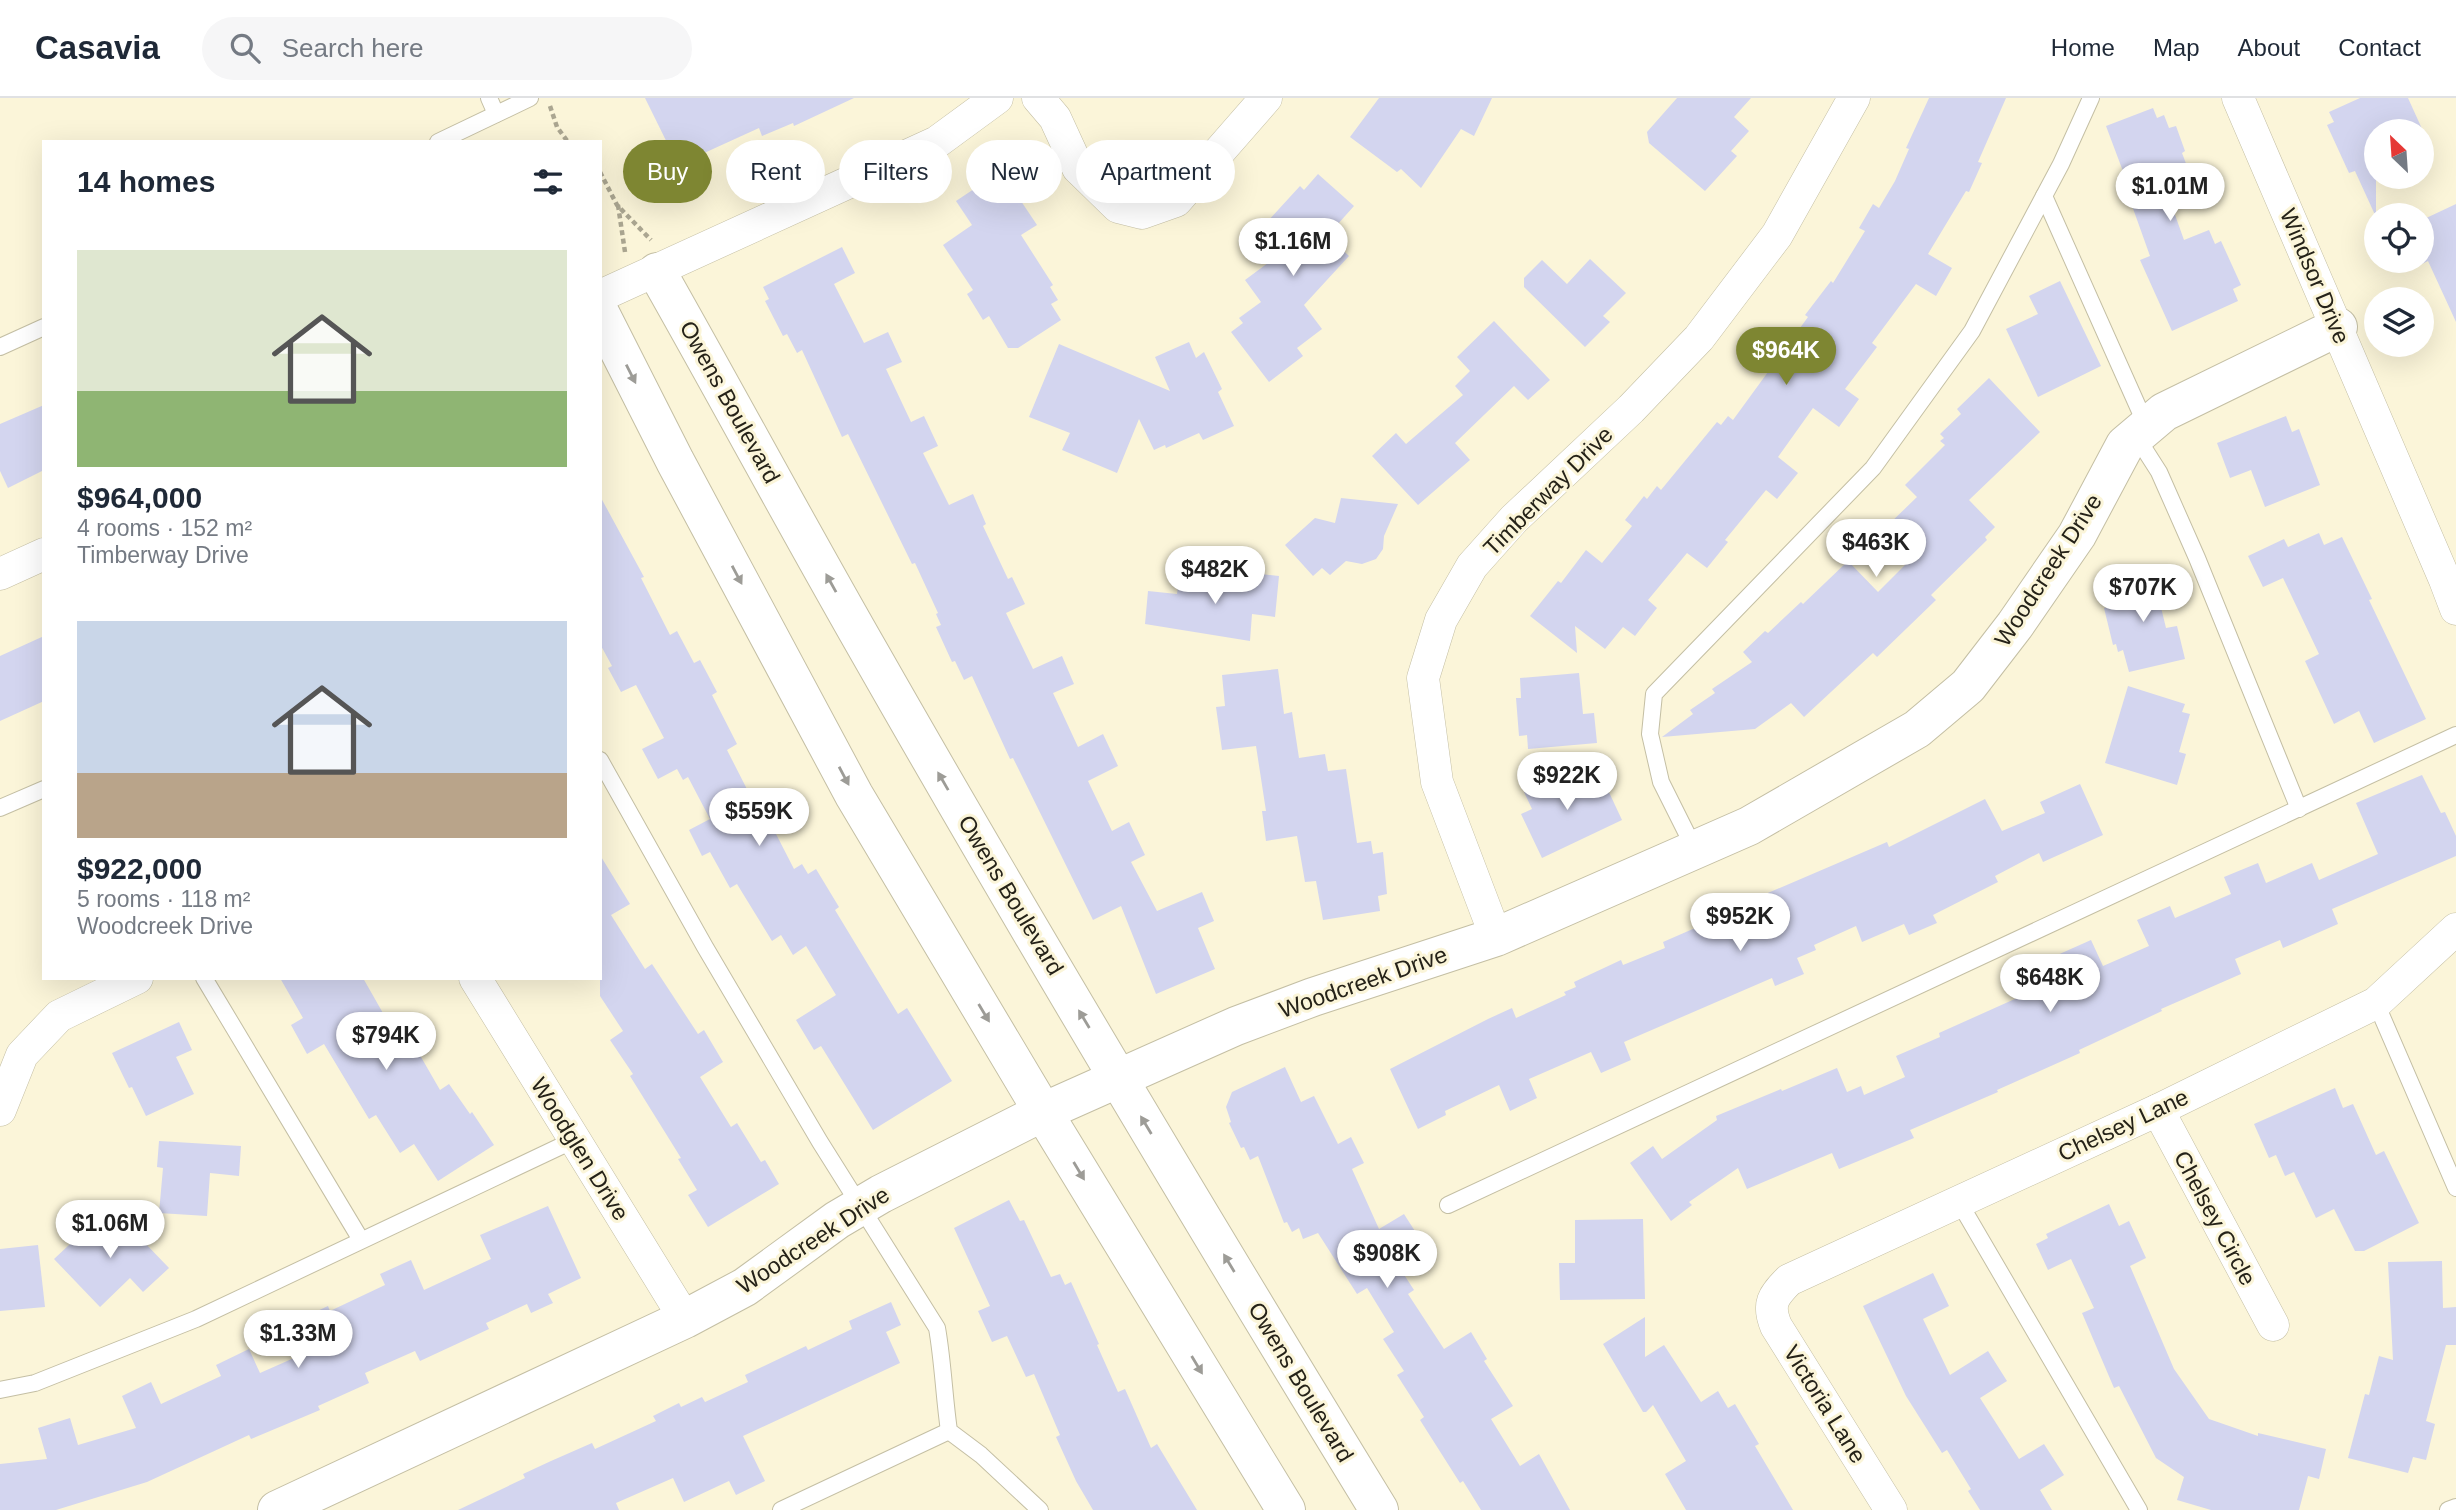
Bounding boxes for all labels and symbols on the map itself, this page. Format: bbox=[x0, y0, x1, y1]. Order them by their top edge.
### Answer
north arrow bbox=[2364, 119, 2434, 189]
pin: $1.01M bbox=[2113, 164, 2227, 223]
street label: Windsor Drive bbox=[2275, 204, 2355, 348]
pin: $1.16M bbox=[1236, 218, 1350, 278]
street label: Owens Boulevard bbox=[675, 316, 785, 488]
pin: $964K bbox=[1737, 328, 1835, 387]
one-way arrow bbox=[626, 364, 637, 384]
street label: Timberway Drive bbox=[1478, 421, 1618, 561]
street label: Woodcreek Drive bbox=[1989, 489, 2107, 651]
pin: $463K bbox=[1827, 519, 1925, 579]
pin: $482K bbox=[1166, 546, 1264, 606]
pin: $707K bbox=[2094, 564, 2192, 624]
one-way arrow bbox=[730, 566, 742, 586]
one-way arrow bbox=[825, 573, 837, 593]
pin: $922K bbox=[1518, 752, 1616, 812]
one-way arrow bbox=[838, 766, 849, 786]
one-way arrow bbox=[937, 771, 949, 790]
pin: $559K bbox=[710, 788, 808, 848]
street label: Owens Boulevard bbox=[953, 810, 1069, 980]
pin: $952K bbox=[1691, 894, 1789, 953]
street label: Woodcreek Drive bbox=[1276, 941, 1450, 1023]
pin: $648K bbox=[2001, 954, 2099, 1014]
one-way arrow bbox=[978, 1003, 990, 1022]
one-way arrow bbox=[1077, 1009, 1090, 1028]
pin: $794K bbox=[337, 1012, 435, 1072]
street label: Woodglen Drive bbox=[526, 1073, 634, 1225]
street label: Chelsey Lane bbox=[2054, 1083, 2192, 1167]
one-way arrow bbox=[1140, 1115, 1153, 1134]
street label: Chelsey Circle bbox=[2169, 1146, 2261, 1290]
one-way arrow bbox=[1073, 1161, 1085, 1180]
street label: Woodcreek Drive bbox=[732, 1181, 894, 1299]
pin: $1.06M bbox=[53, 1200, 167, 1260]
pin: $908K bbox=[1338, 1230, 1436, 1290]
one-way arrow bbox=[1223, 1254, 1236, 1273]
street label: Owens Boulevard bbox=[1243, 1297, 1359, 1467]
pin: $1.33M bbox=[241, 1310, 355, 1370]
street label: Victoria Lane bbox=[1779, 1340, 1871, 1468]
one-way arrow bbox=[1191, 1355, 1204, 1374]

